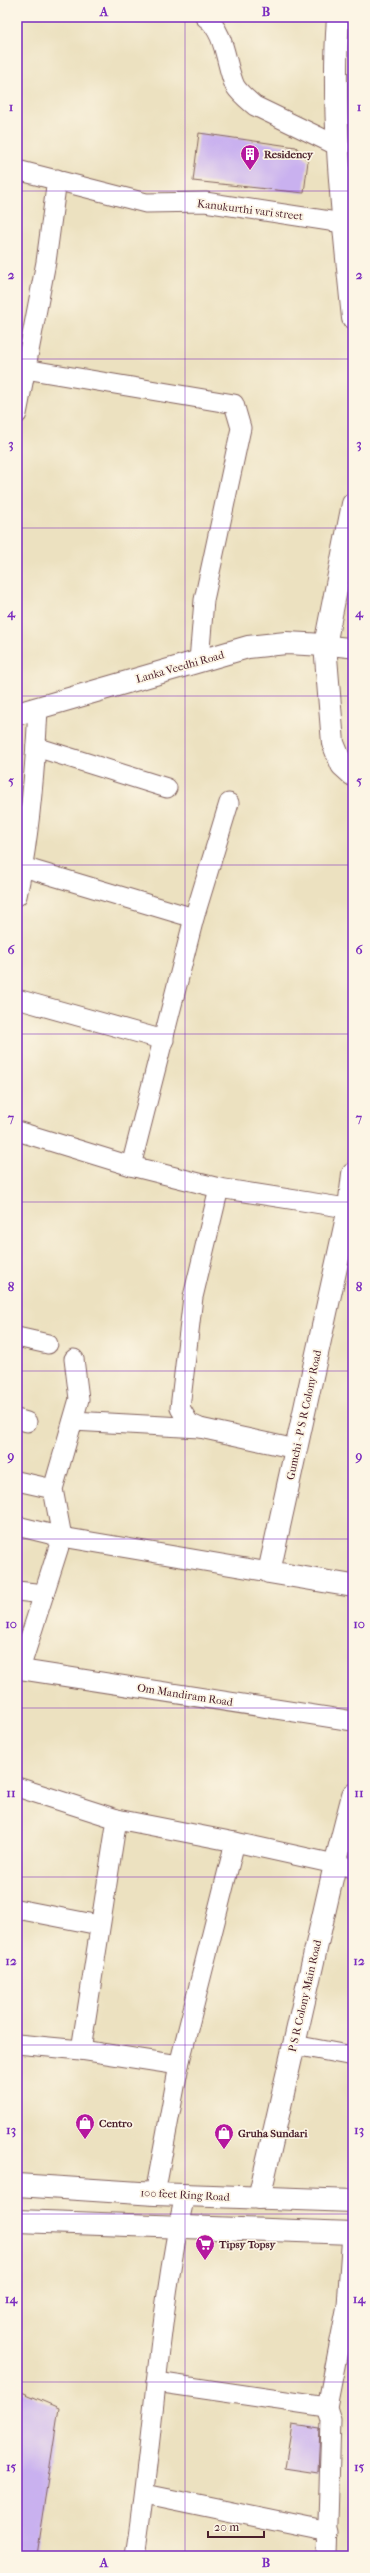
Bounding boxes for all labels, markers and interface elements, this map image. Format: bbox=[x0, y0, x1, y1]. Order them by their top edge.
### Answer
text: A bbox=[99, 4, 109, 19]
text: B bbox=[262, 4, 271, 19]
text: 1 bbox=[9, 99, 14, 114]
text: 1 bbox=[357, 99, 362, 114]
building icon: Residency bbox=[239, 143, 261, 171]
place label: Residency bbox=[264, 148, 314, 161]
street label: Kanukurthi vari street bbox=[196, 197, 304, 223]
text: 2 bbox=[8, 267, 15, 282]
text: 2 bbox=[356, 267, 363, 282]
text: 3 bbox=[8, 436, 14, 452]
text: 3 bbox=[356, 436, 362, 452]
text: 4 bbox=[6, 605, 16, 621]
text: 4 bbox=[354, 605, 364, 621]
street label: Lanka Veedhi Road bbox=[135, 648, 226, 686]
text: 5 bbox=[8, 773, 14, 788]
text: 5 bbox=[356, 773, 362, 788]
text: 6 bbox=[7, 942, 15, 957]
text: 6 bbox=[355, 942, 363, 957]
text: 7 bbox=[7, 1110, 15, 1125]
text: 7 bbox=[355, 1110, 363, 1125]
text: 8 bbox=[8, 1279, 15, 1294]
text: 8 bbox=[356, 1279, 363, 1294]
street label: Gumchi - P S R Colony Road bbox=[284, 1348, 324, 1481]
text: 9 bbox=[7, 1448, 15, 1464]
text: 9 bbox=[355, 1448, 363, 1464]
text: 10 bbox=[5, 1616, 17, 1631]
text: 10 bbox=[353, 1616, 365, 1631]
street label: Om Mandiram Road bbox=[136, 1681, 235, 1709]
text: 11 bbox=[6, 1785, 16, 1800]
text: 11 bbox=[354, 1785, 364, 1800]
street label: P S R Colony Main Road bbox=[286, 1938, 324, 2053]
text: 12 bbox=[5, 1953, 17, 1968]
text: 12 bbox=[353, 1953, 365, 1968]
shop icon: Centro bbox=[74, 2112, 96, 2140]
place label: Centro bbox=[99, 2117, 133, 2130]
text: 13 bbox=[6, 2122, 16, 2138]
shop icon: Gruha Sundari bbox=[213, 2122, 235, 2150]
text: 13 bbox=[354, 2122, 364, 2138]
place label: Gruha Sundari bbox=[238, 2127, 308, 2140]
street label: 100 feet Ring Road bbox=[140, 2186, 231, 2204]
supermarket icon: Tipsy Topsy bbox=[194, 2233, 216, 2261]
place label: Tipsy Topsy bbox=[218, 2238, 277, 2251]
text: 14 bbox=[5, 2291, 18, 2307]
text: 14 bbox=[353, 2291, 366, 2307]
text: 15 bbox=[6, 2459, 16, 2474]
text: 15 bbox=[354, 2459, 364, 2474]
scale bar bbox=[208, 2513, 264, 2539]
text: 20 m bbox=[214, 2520, 239, 2534]
text: A bbox=[99, 2555, 109, 2570]
text: B bbox=[262, 2555, 271, 2570]

